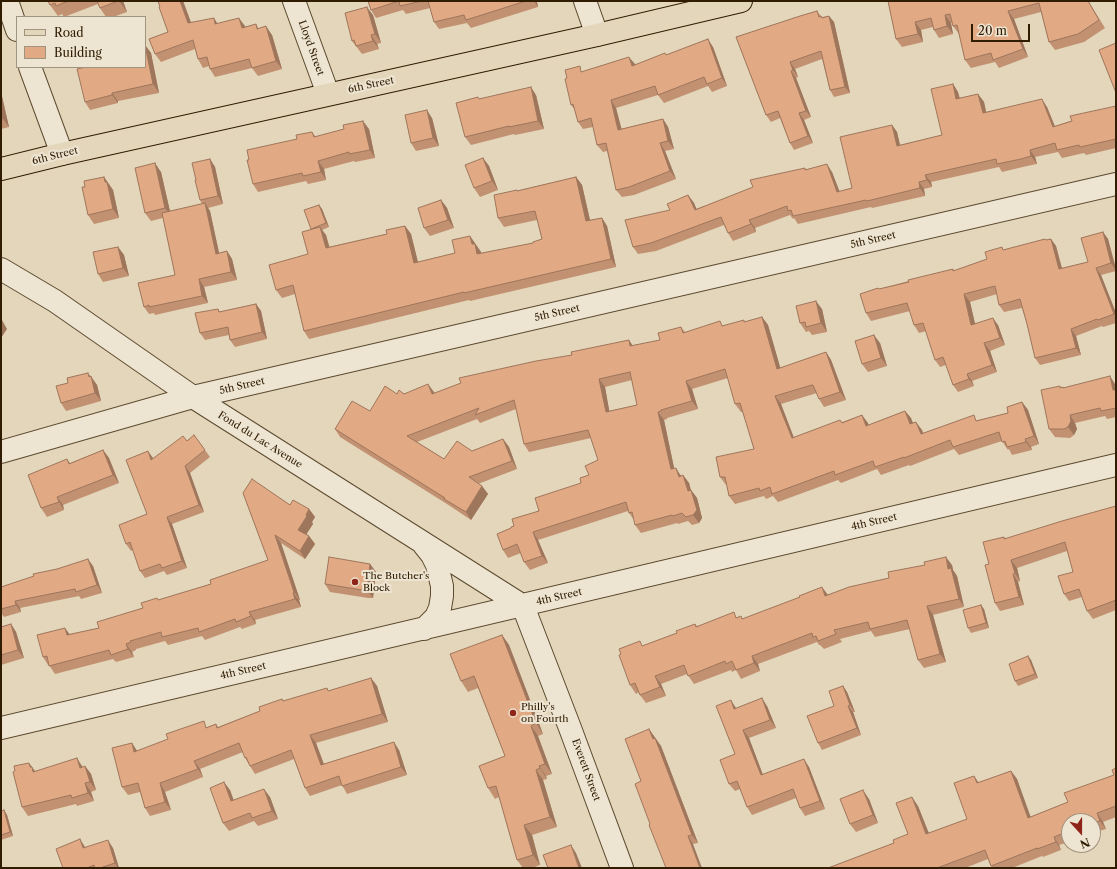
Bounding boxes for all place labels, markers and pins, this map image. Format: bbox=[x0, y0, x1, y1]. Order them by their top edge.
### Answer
place label: The Butcher's Block bbox=[363, 570, 429, 594]
marker: The Butcher's Block bbox=[350, 577, 360, 587]
place label: Philly's on Fourth bbox=[521, 701, 568, 724]
marker: Philly's on Fourth bbox=[508, 708, 518, 718]

